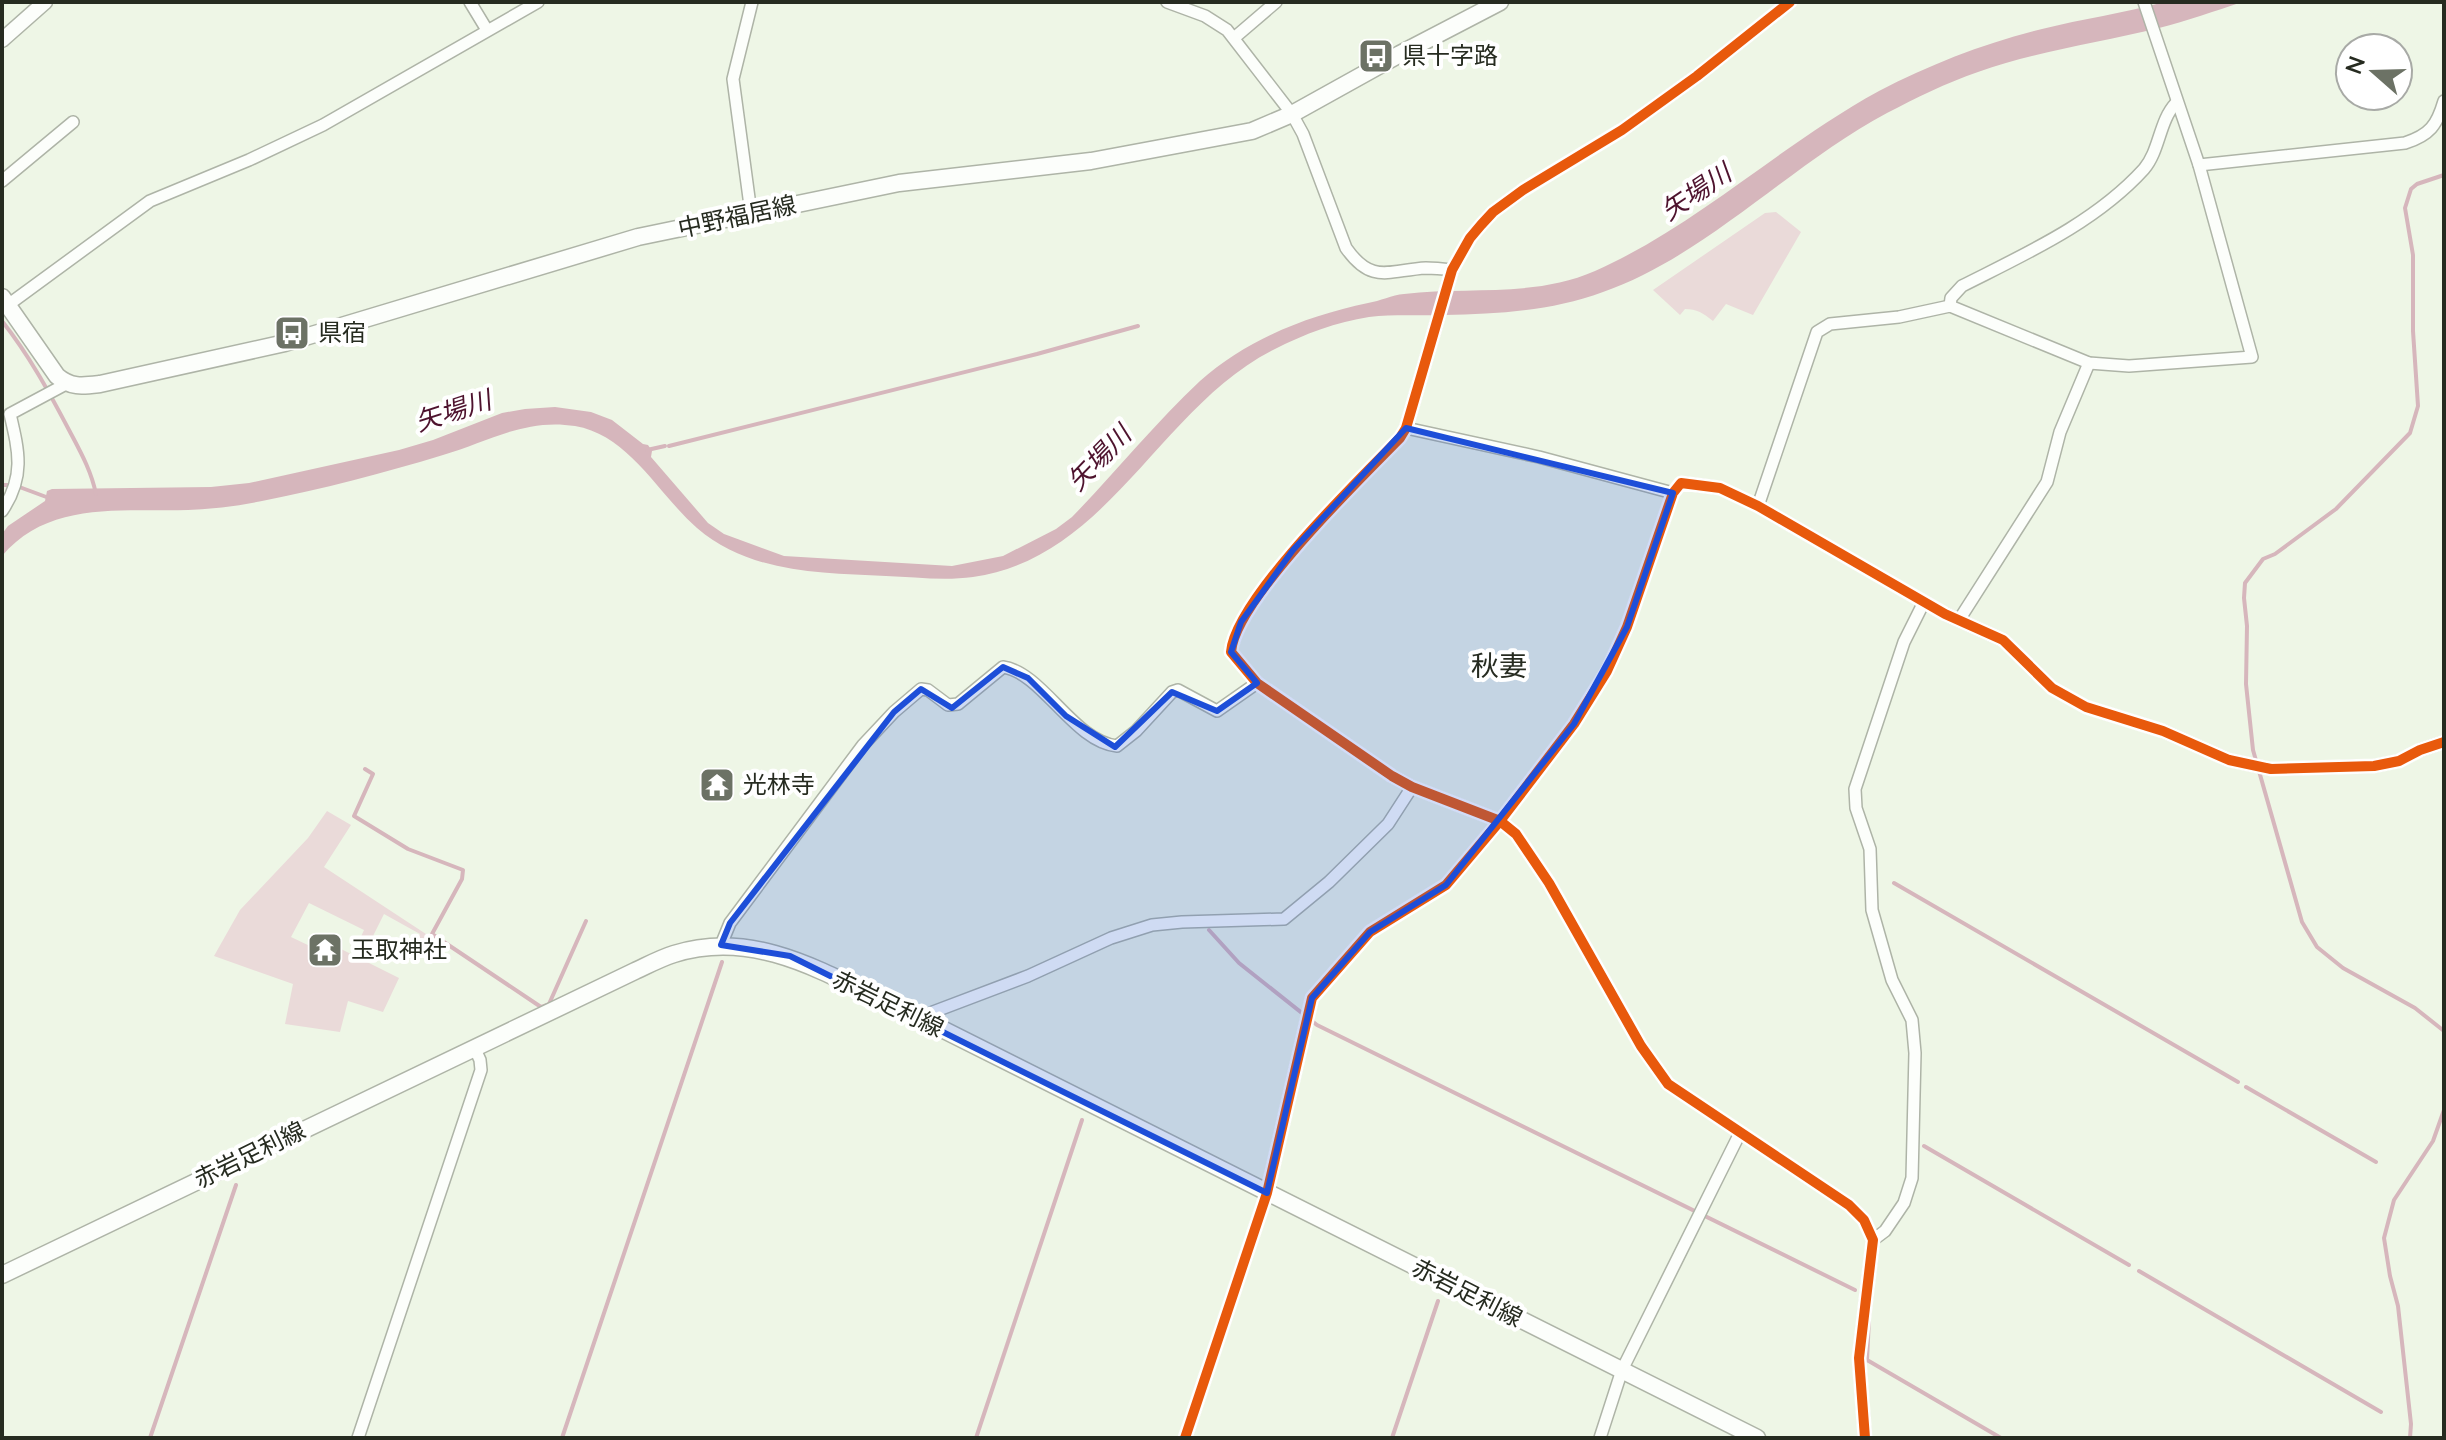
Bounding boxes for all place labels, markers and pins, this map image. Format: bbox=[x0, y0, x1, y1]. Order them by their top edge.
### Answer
bus stop icon: 県十字路 bbox=[1357, 37, 1395, 75]
place label: 県十字路 bbox=[1402, 40, 1498, 69]
bus stop icon: 県宿 bbox=[273, 314, 311, 352]
place label: 県宿 bbox=[318, 317, 366, 346]
temple icon: 光林寺 bbox=[698, 766, 736, 804]
place label: 光林寺 bbox=[743, 769, 815, 798]
temple icon: 玉取神社 bbox=[306, 931, 344, 969]
place label: 玉取神社 bbox=[351, 934, 447, 963]

